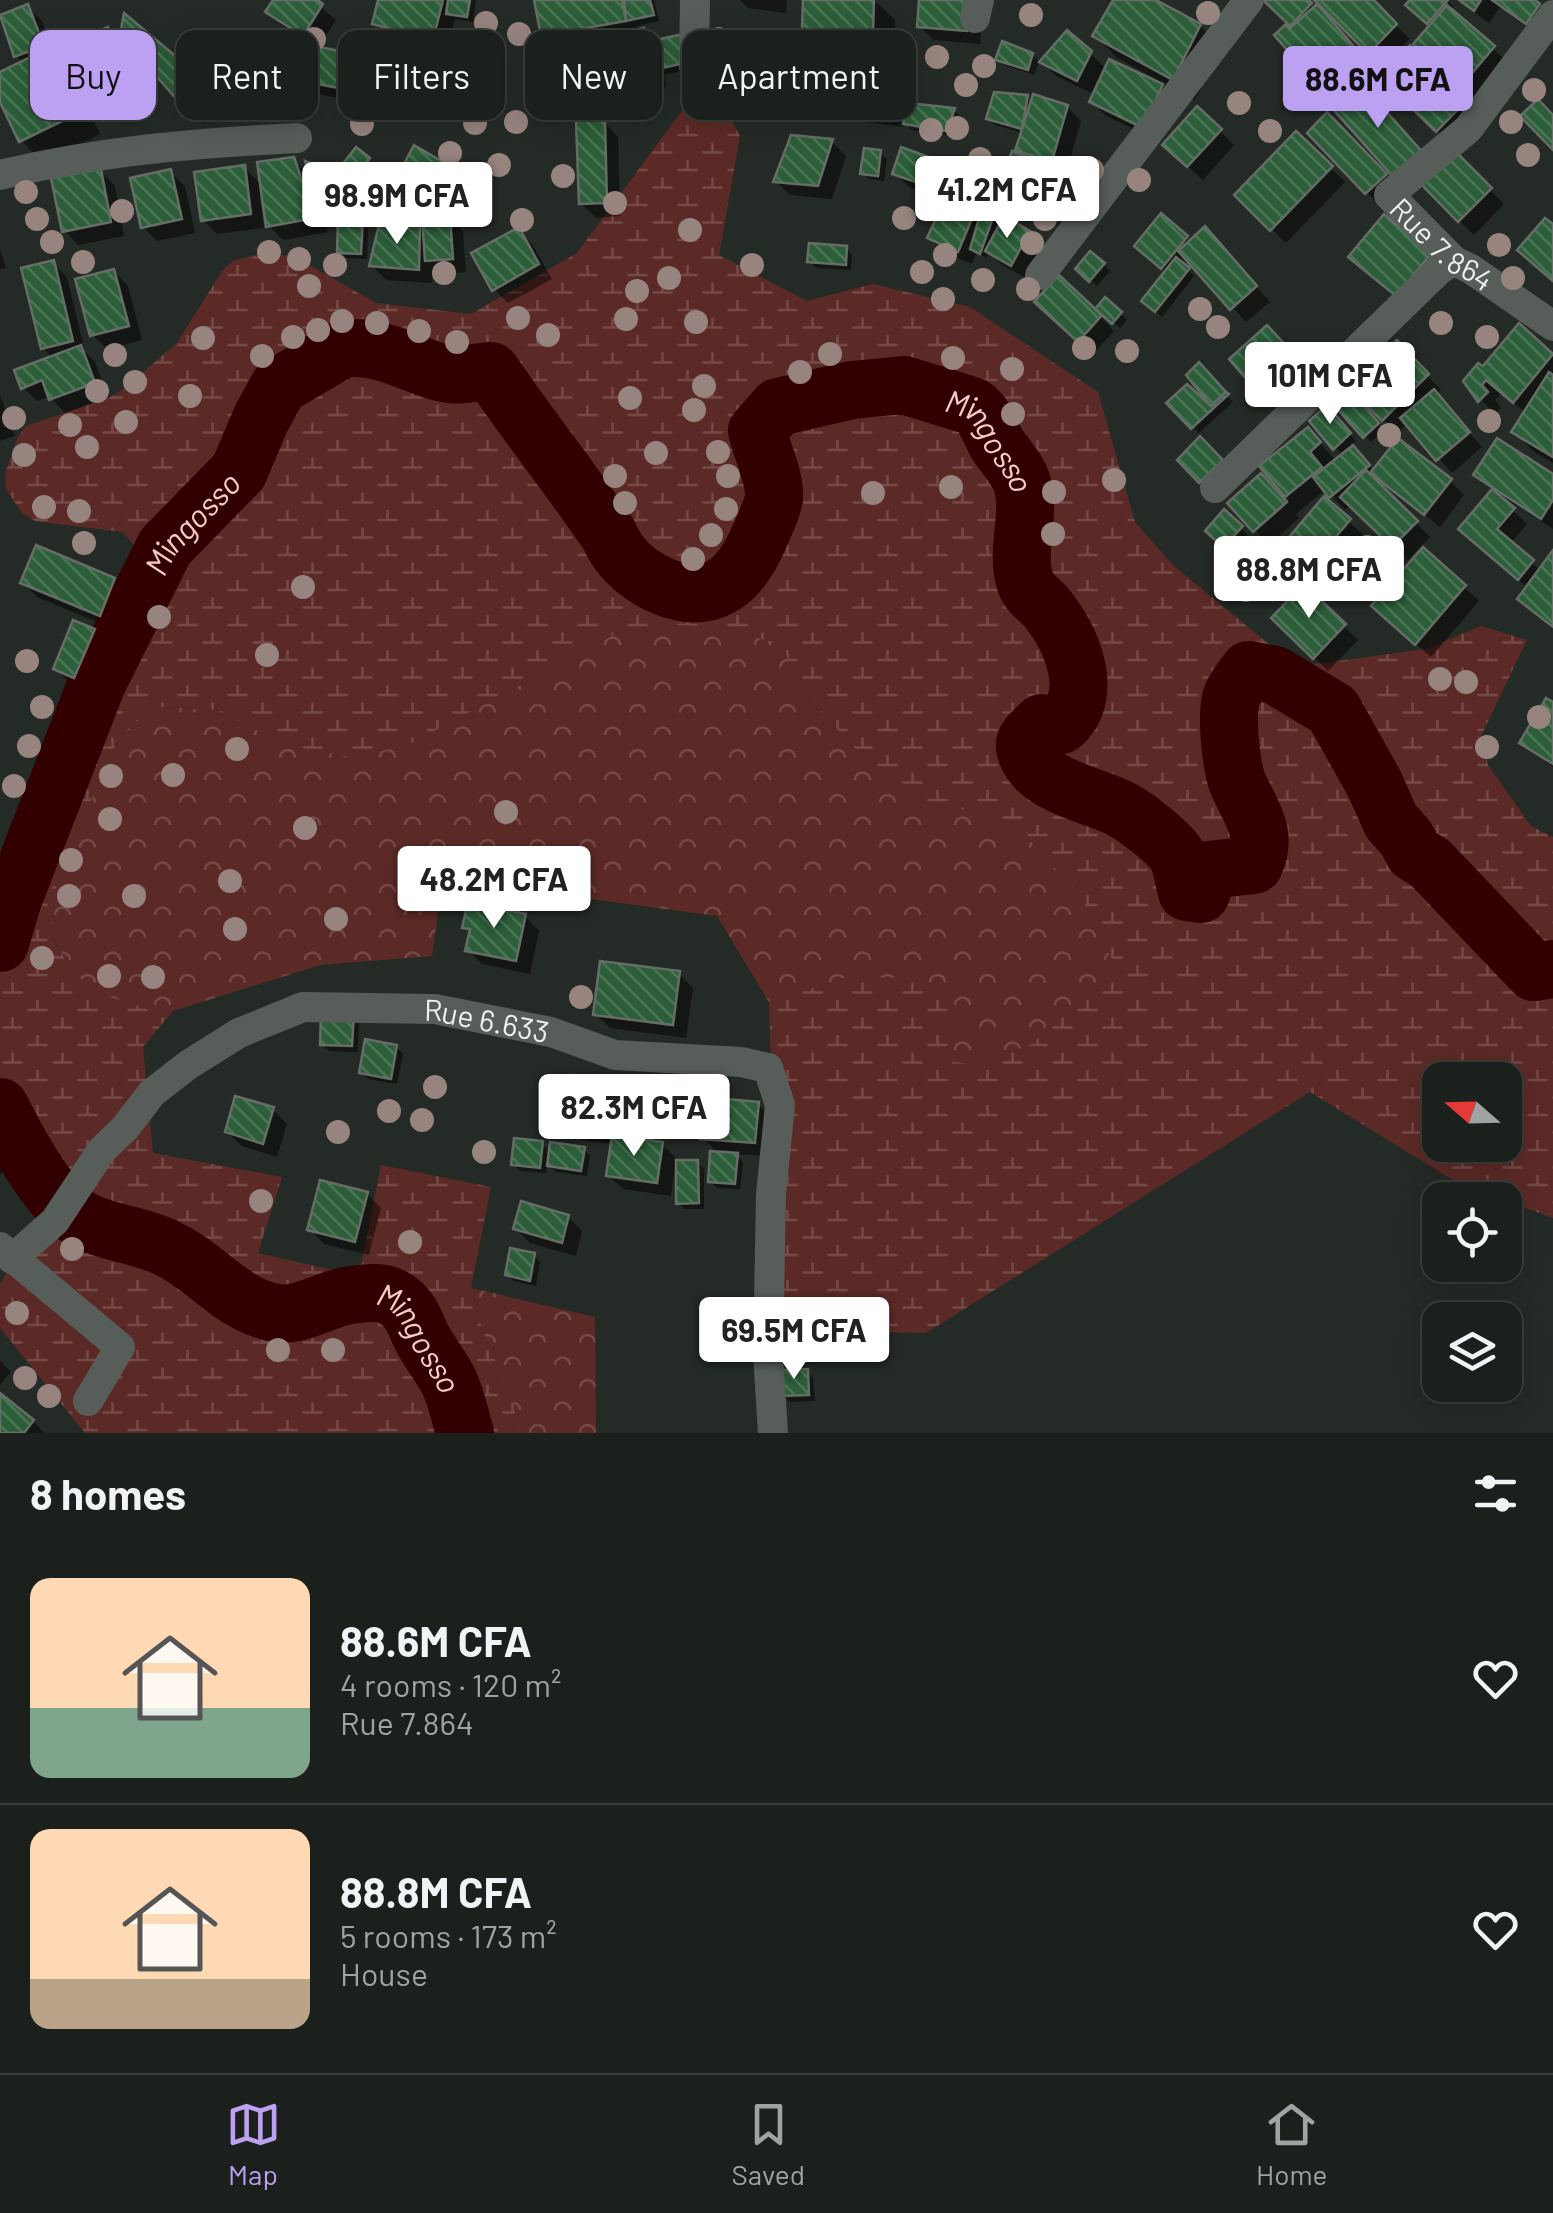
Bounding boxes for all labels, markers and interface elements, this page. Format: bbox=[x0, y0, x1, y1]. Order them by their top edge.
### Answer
chip: Buy bbox=[30, 30, 156, 120]
chip: Rent bbox=[176, 30, 318, 120]
chip: Filters bbox=[338, 30, 505, 120]
chip: New bbox=[525, 30, 662, 120]
chip: Apartment bbox=[682, 30, 916, 120]
pin: 88.6M CFA bbox=[1264, 46, 1492, 131]
text: 88.6M CFA bbox=[1305, 59, 1451, 97]
pin: 41.2M CFA bbox=[893, 156, 1121, 241]
pin: 98.9M CFA bbox=[283, 162, 511, 247]
text: 41.2M CFA bbox=[937, 169, 1077, 207]
text: 98.9M CFA bbox=[324, 175, 470, 213]
street label: Rue 7.864 bbox=[1383, 190, 1501, 298]
pin: 101M CFA bbox=[1227, 342, 1433, 427]
text: 101M CFA bbox=[1267, 355, 1393, 393]
water label: Mingosso bbox=[941, 380, 1043, 496]
water label: Mingosso bbox=[135, 463, 247, 581]
pin: 88.8M CFA bbox=[1195, 536, 1423, 621]
text: 88.8M CFA bbox=[1236, 549, 1382, 587]
pin: 48.2M CFA bbox=[380, 846, 608, 931]
text: 48.2M CFA bbox=[420, 859, 568, 897]
street label: Rue 6.633 bbox=[424, 991, 552, 1049]
north arrow bbox=[1422, 1062, 1522, 1162]
map controls bbox=[1422, 1062, 1522, 1402]
pin: 82.3M CFA bbox=[520, 1074, 748, 1159]
text: 82.3M CFA bbox=[561, 1087, 707, 1125]
button: locate bbox=[1422, 1182, 1522, 1282]
water label: Mingosso bbox=[372, 1274, 470, 1398]
pin: 69.5M CFA bbox=[680, 1297, 908, 1382]
button: layers bbox=[1422, 1302, 1522, 1402]
text: 69.5M CFA bbox=[721, 1310, 867, 1348]
icon: filters bbox=[1468, 1466, 1523, 1521]
text: 8 homes bbox=[30, 1468, 186, 1518]
text: 88.6M CFA bbox=[340, 1615, 532, 1665]
icon: home bbox=[110, 1618, 230, 1738]
icon: heart bbox=[1468, 1651, 1523, 1706]
text: 4 rooms · 120 m² bbox=[340, 1665, 562, 1703]
text: Rue 7.864 bbox=[340, 1703, 474, 1741]
text: 88.8M CFA bbox=[340, 1866, 532, 1916]
icon: home bbox=[110, 1869, 230, 1989]
icon: heart bbox=[1468, 1902, 1523, 1957]
text: 5 rooms · 173 m² bbox=[340, 1916, 557, 1954]
text: House bbox=[340, 1954, 428, 1992]
tab: Map bbox=[226, 2097, 281, 2191]
tab: Saved bbox=[732, 2097, 805, 2191]
tab: Home bbox=[1256, 2097, 1327, 2191]

